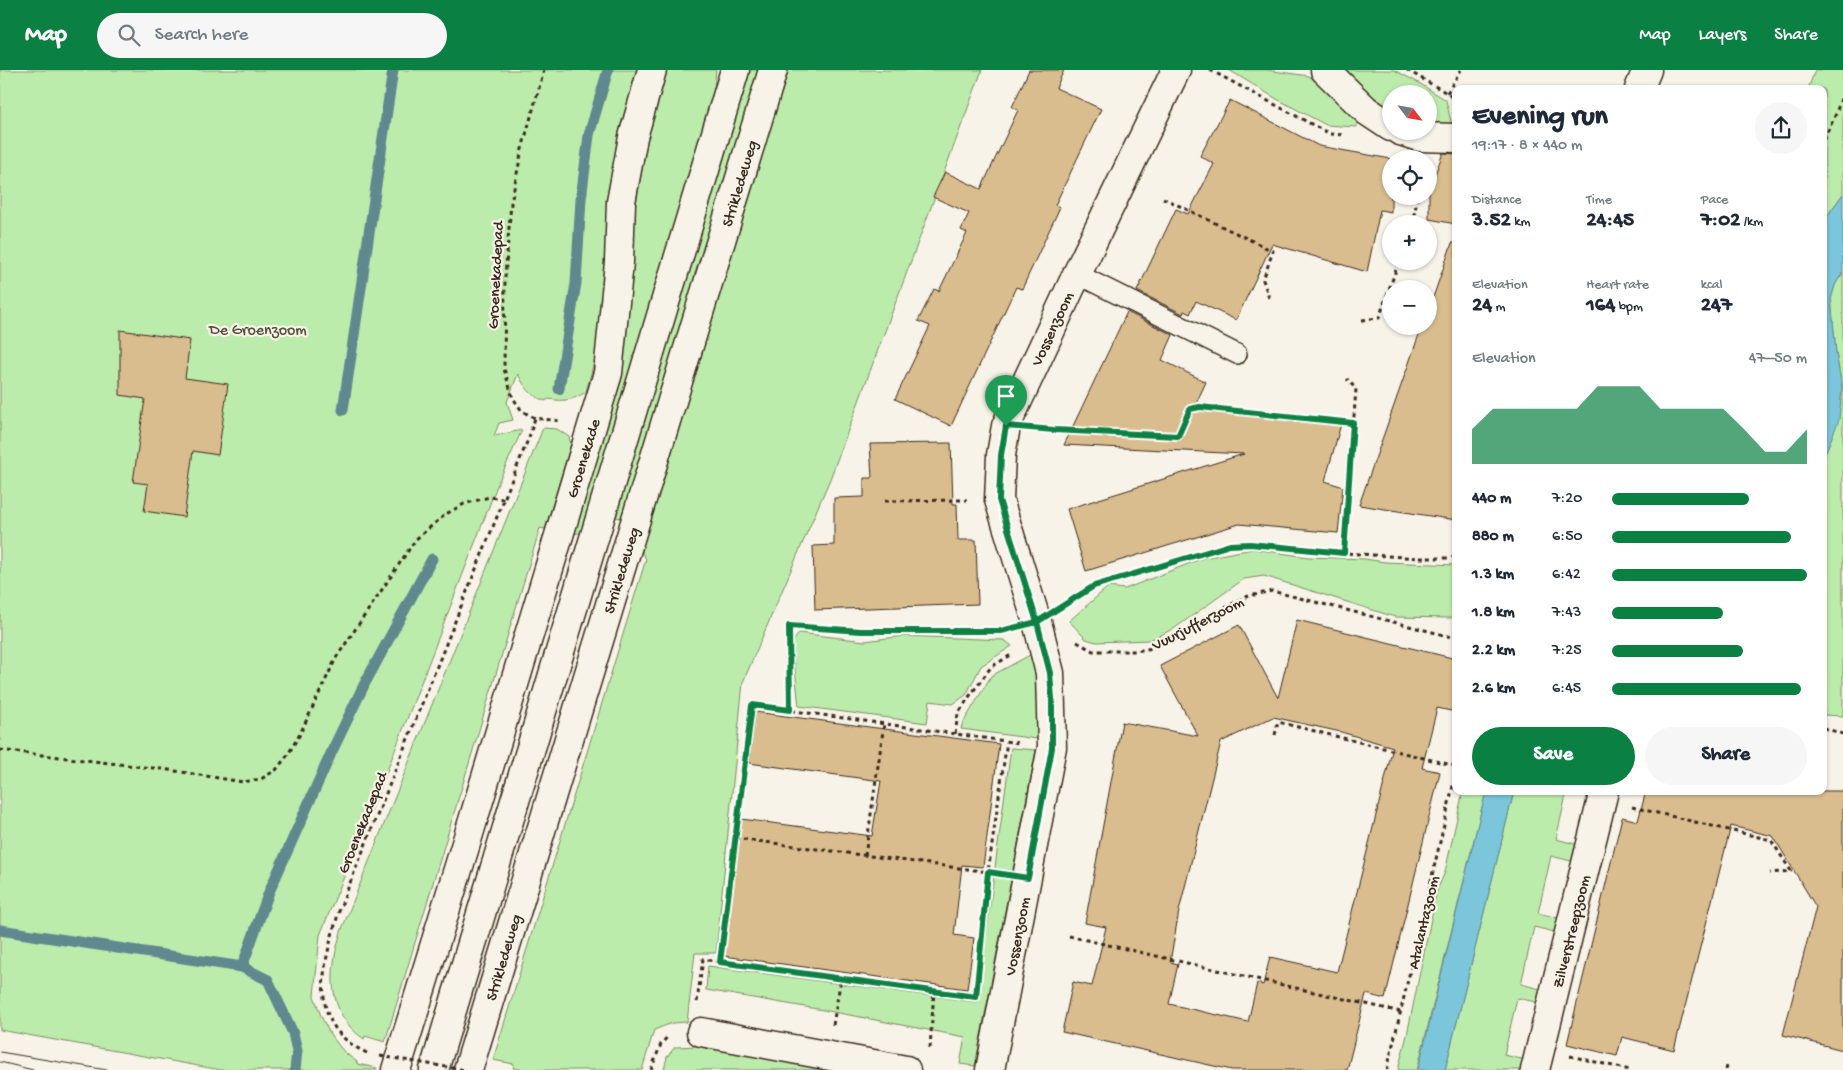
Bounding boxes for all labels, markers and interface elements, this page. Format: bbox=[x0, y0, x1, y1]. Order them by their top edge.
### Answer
search box bbox=[97, 13, 447, 58]
text: Map bbox=[25, 21, 67, 50]
icon: search bbox=[115, 21, 143, 49]
text: Search here bbox=[155, 24, 248, 47]
text: Map bbox=[1639, 25, 1671, 46]
text: Layers bbox=[1699, 25, 1746, 46]
text: Share bbox=[1774, 25, 1818, 46]
north arrow bbox=[1382, 85, 1438, 140]
map controls bbox=[1382, 85, 1437, 335]
text: Evening run bbox=[1472, 101, 1608, 134]
button: share bbox=[1755, 102, 1807, 154]
text: 19:17 · 8 × 440 m bbox=[1472, 137, 1582, 156]
street label: Strikledeweg bbox=[719, 139, 763, 230]
button: locate bbox=[1382, 150, 1437, 205]
text: Distance bbox=[1472, 192, 1521, 209]
text: Time bbox=[1586, 192, 1612, 209]
text: Pace bbox=[1701, 192, 1728, 209]
text: 3.52 bbox=[1472, 209, 1511, 234]
text: 24:45 bbox=[1586, 209, 1634, 234]
text: 7:02 bbox=[1701, 209, 1740, 234]
text: km bbox=[1511, 214, 1530, 231]
text: /km bbox=[1740, 214, 1763, 231]
button: + bbox=[1382, 215, 1437, 270]
street label: Groenekadepad bbox=[485, 219, 510, 330]
text: Elevation bbox=[1472, 277, 1528, 294]
text: Heart rate bbox=[1586, 277, 1649, 294]
text: kcal bbox=[1701, 277, 1723, 294]
button: − bbox=[1382, 280, 1437, 335]
street label: Vossenzoom bbox=[1028, 289, 1080, 371]
text: 24 bbox=[1472, 294, 1492, 319]
text: 164 bbox=[1586, 294, 1615, 319]
text: 247 bbox=[1701, 294, 1732, 319]
text: m bbox=[1492, 299, 1506, 316]
text: bpm bbox=[1615, 299, 1643, 316]
park label: De Groenzoom bbox=[208, 322, 307, 341]
text: Elevation bbox=[1472, 350, 1536, 369]
text: 47–50 m bbox=[1749, 350, 1807, 369]
pin bbox=[985, 375, 1027, 426]
icon: arrive bbox=[992, 382, 1020, 410]
street label: Groenekade bbox=[564, 416, 607, 501]
text: 440 m bbox=[1472, 490, 1511, 509]
text: 7:20 bbox=[1552, 490, 1582, 509]
street label: Strikledeweg bbox=[601, 526, 645, 617]
text: 880 m bbox=[1472, 528, 1514, 547]
text: 6:50 bbox=[1552, 528, 1583, 547]
text: 1.3 km bbox=[1472, 566, 1514, 585]
text: 6:42 bbox=[1552, 566, 1581, 585]
street label: Vuurjufferzoom bbox=[1149, 594, 1248, 657]
text: 1.8 km bbox=[1472, 604, 1515, 623]
text: 7:43 bbox=[1552, 604, 1581, 623]
text: 2.2 km bbox=[1472, 642, 1515, 661]
text: 7:25 bbox=[1552, 642, 1582, 661]
text: 2.6 km bbox=[1472, 680, 1515, 699]
text: 6:45 bbox=[1552, 680, 1581, 699]
button: Save bbox=[1472, 727, 1635, 785]
button: Share bbox=[1645, 727, 1807, 785]
street label: Groenekadepad bbox=[335, 768, 394, 877]
street label: Zilverstreepzoom bbox=[1550, 873, 1597, 990]
street label: Atalantazoom bbox=[1405, 874, 1446, 971]
street label: Vossenzoom bbox=[1002, 895, 1037, 979]
street label: Strikledeweg bbox=[483, 913, 527, 1004]

